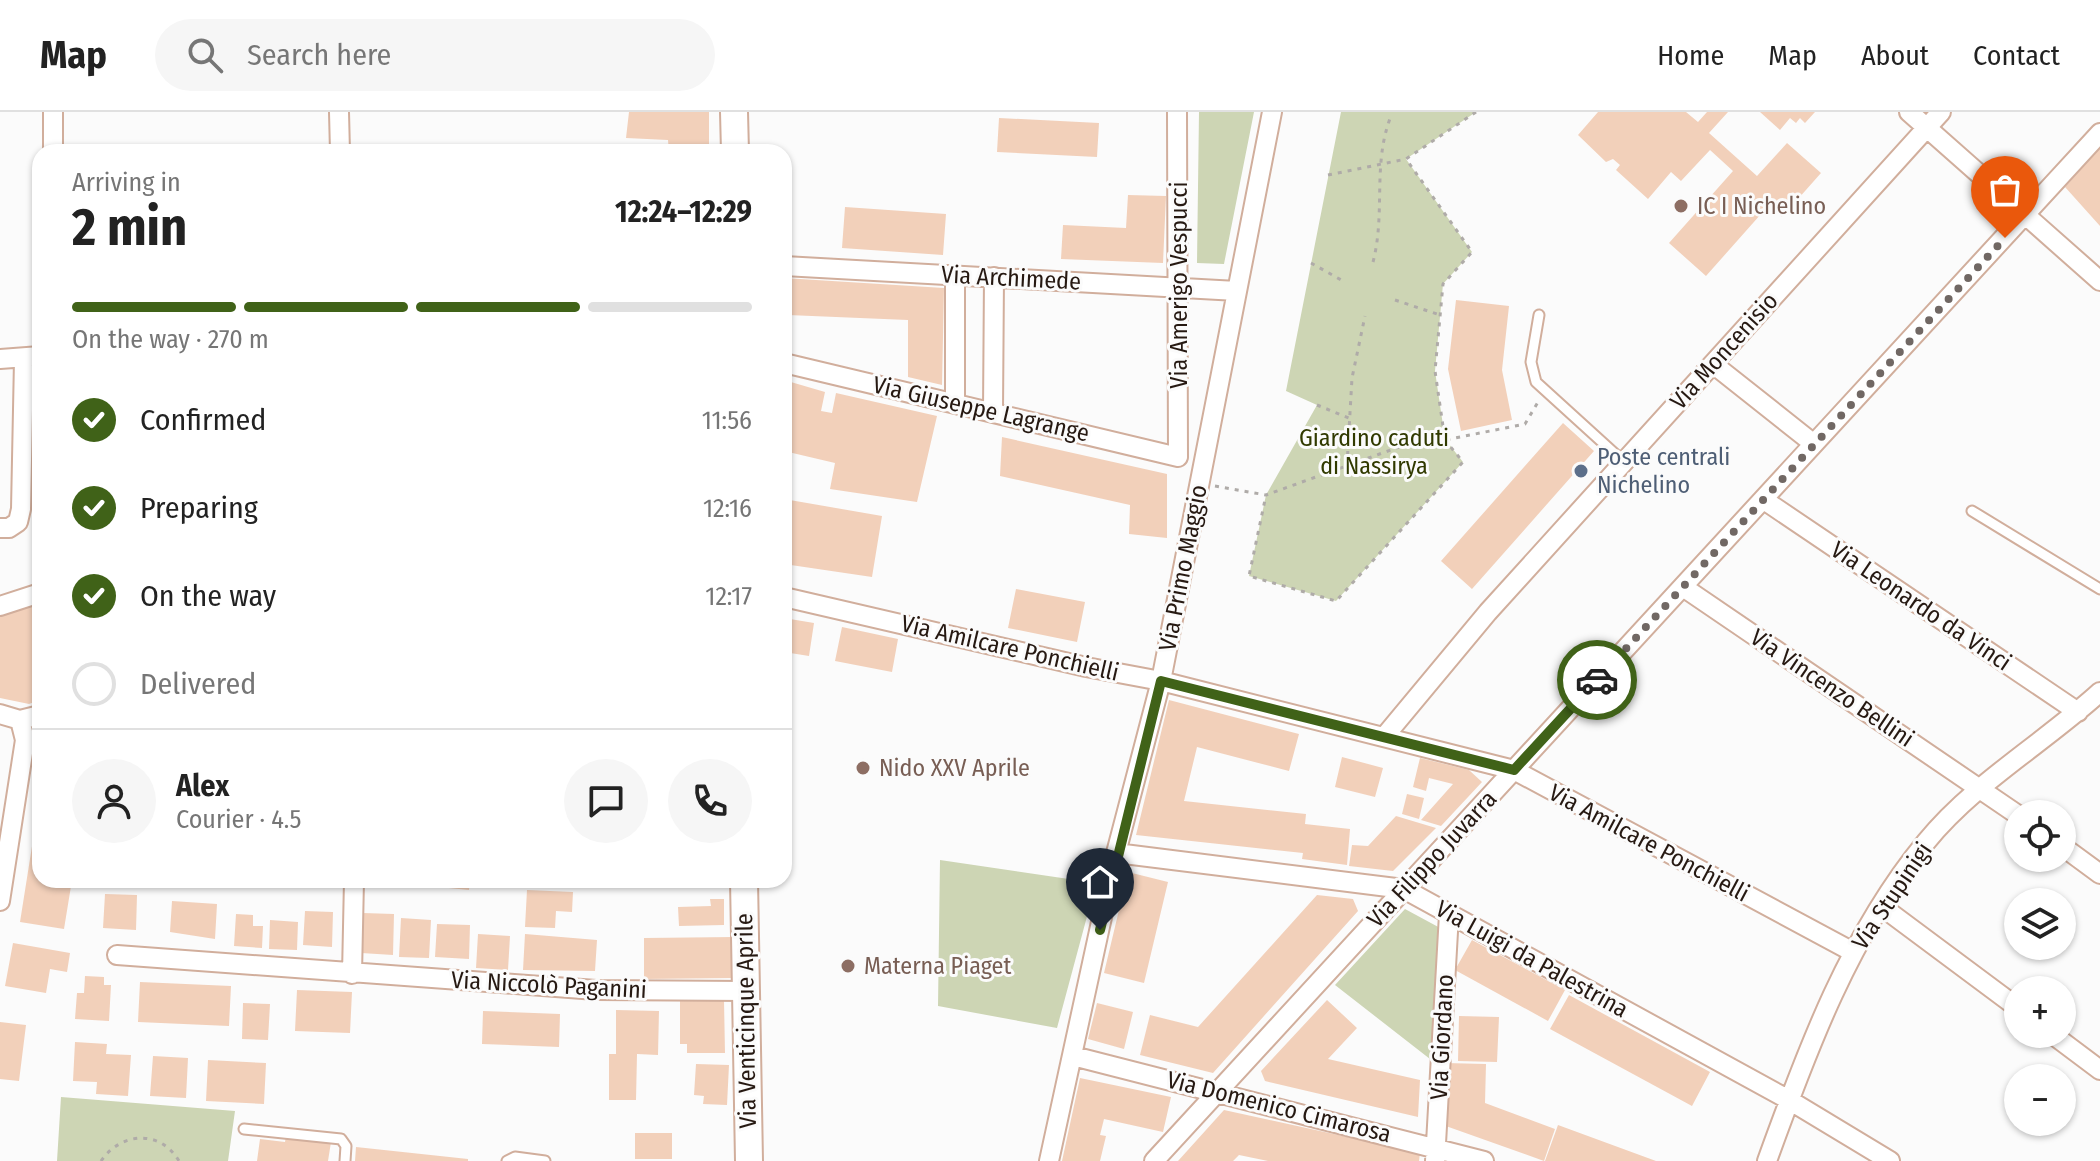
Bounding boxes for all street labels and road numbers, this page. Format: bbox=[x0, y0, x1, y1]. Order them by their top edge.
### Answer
street label: Via Amerigo Vespucci bbox=[1165, 181, 1193, 389]
street label: Via Archimede bbox=[940, 260, 1082, 296]
street label: Via Moncenisio bbox=[1664, 287, 1784, 415]
street label: Via Giuseppe Lagrange bbox=[870, 370, 1092, 448]
street label: Via Primo Maggio bbox=[1153, 483, 1213, 653]
street label: Via Leonardo da Vinci bbox=[1826, 535, 2016, 677]
street label: Via Amilcare Ponchielli bbox=[898, 609, 1122, 687]
street label: Via Vincenzo Bellini bbox=[1745, 623, 1919, 753]
street label: Via Amilcare Ponchielli bbox=[1544, 778, 1754, 908]
street label: Via Filippo Juvarra bbox=[1362, 785, 1502, 933]
street label: Via Stupinigi bbox=[1846, 837, 1938, 955]
street label: Via Luigi da Palestrina bbox=[1431, 894, 1633, 1024]
street label: Via Venticinque Aprile bbox=[730, 913, 762, 1129]
street label: Via Niccolò Paganini bbox=[450, 966, 648, 1004]
street label: Via Giordano bbox=[1425, 974, 1459, 1100]
street label: Via Domenico Cimarosa bbox=[1164, 1066, 1394, 1148]

